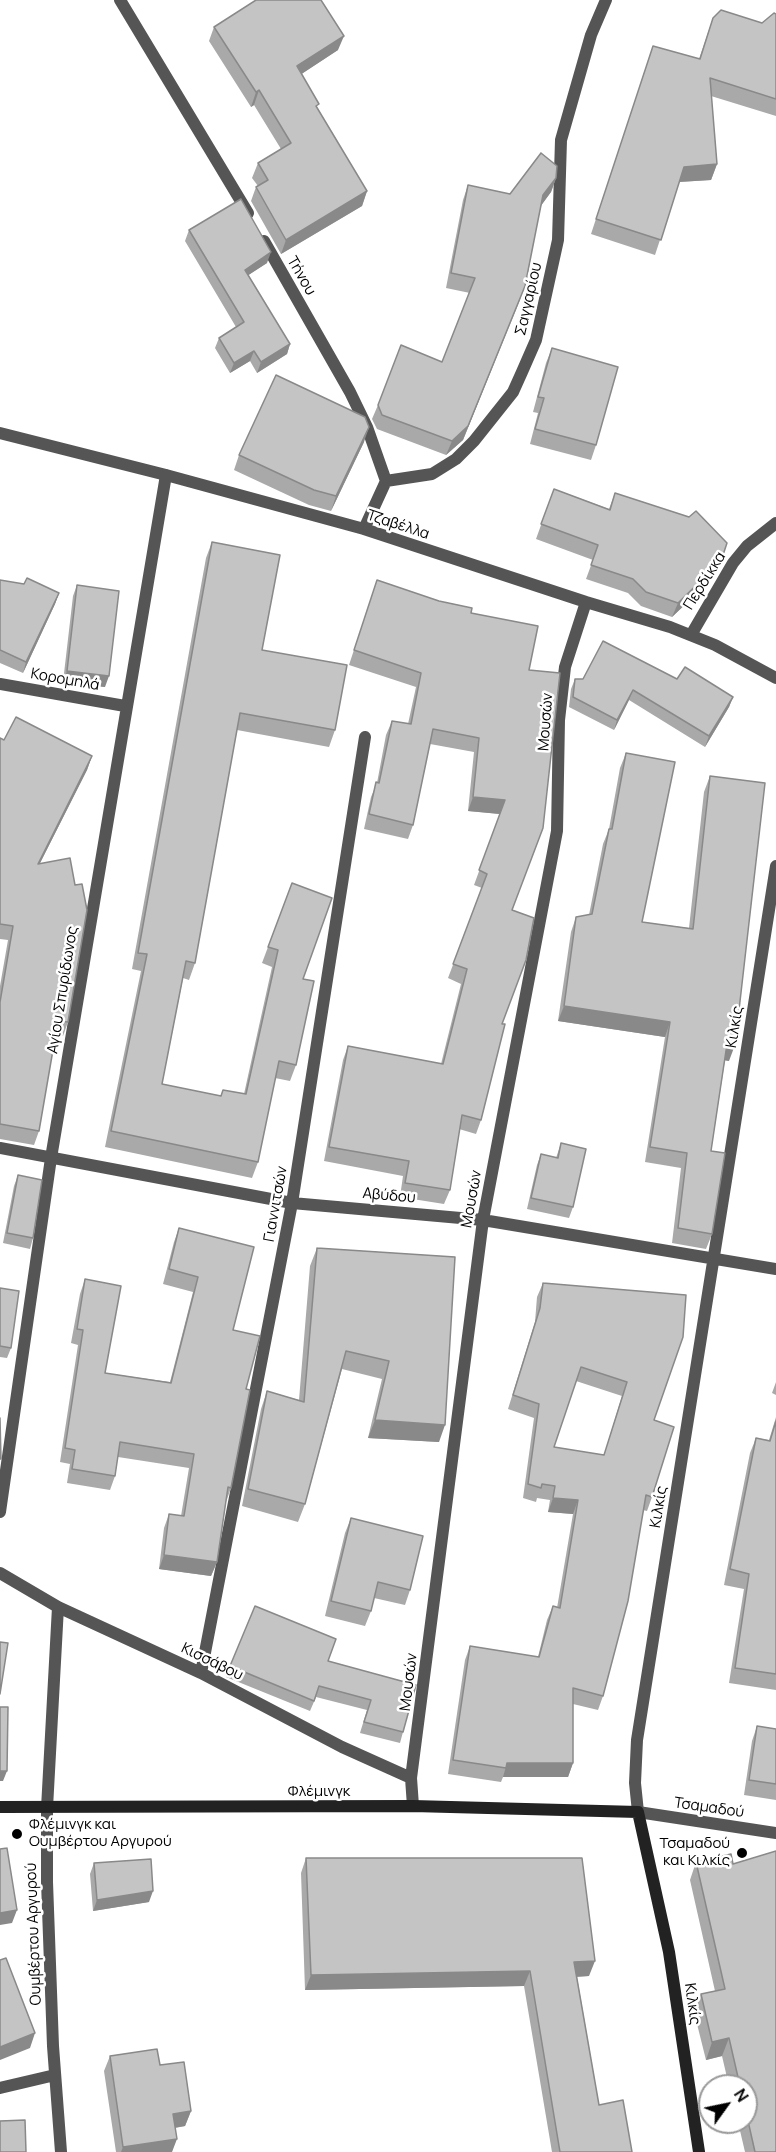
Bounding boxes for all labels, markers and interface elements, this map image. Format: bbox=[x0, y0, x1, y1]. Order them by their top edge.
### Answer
street label: Τήνου bbox=[283, 253, 319, 299]
street label: Σαγγαρίου bbox=[512, 261, 546, 337]
street label: Τζαβέλλα bbox=[364, 506, 432, 544]
street label: Περδίκκα bbox=[680, 549, 730, 613]
street label: Κορομηλά bbox=[29, 665, 101, 695]
street label: Μουσών bbox=[535, 692, 557, 752]
street label: Αγίου Σπυρίδωνος bbox=[44, 925, 82, 1055]
street label: Κιλκίς bbox=[723, 1005, 747, 1049]
street label: Γιαννιτσών bbox=[260, 1165, 292, 1243]
street label: Μουσών bbox=[458, 1169, 486, 1229]
street label: Αβύδου bbox=[362, 1185, 416, 1207]
street label: Κιλκίς bbox=[647, 1485, 671, 1529]
street label: Κισσάβου bbox=[178, 1639, 246, 1685]
street label: Μουσών bbox=[397, 1652, 421, 1712]
street label: Φλέμινγκ bbox=[288, 1783, 350, 1801]
street label: Τσαμαδού bbox=[673, 1794, 745, 1822]
place label: Φλέμινγκ και Ουμβέρτου Αργυρού bbox=[29, 1816, 172, 1851]
marker: Φλέμινγκ και Ουμβέρτου Αργυρού bbox=[10, 1827, 24, 1841]
place label: Τσαμαδού και Κιλκίς bbox=[659, 1835, 730, 1870]
marker: Τσαμαδού και Κιλκίς bbox=[735, 1846, 749, 1860]
street label: Ουμβέρτου Αργυρού bbox=[23, 1862, 45, 2006]
street label: Κιλκίς bbox=[680, 1982, 704, 2026]
north arrow bbox=[698, 2074, 758, 2134]
text: N bbox=[729, 2084, 754, 2106]

